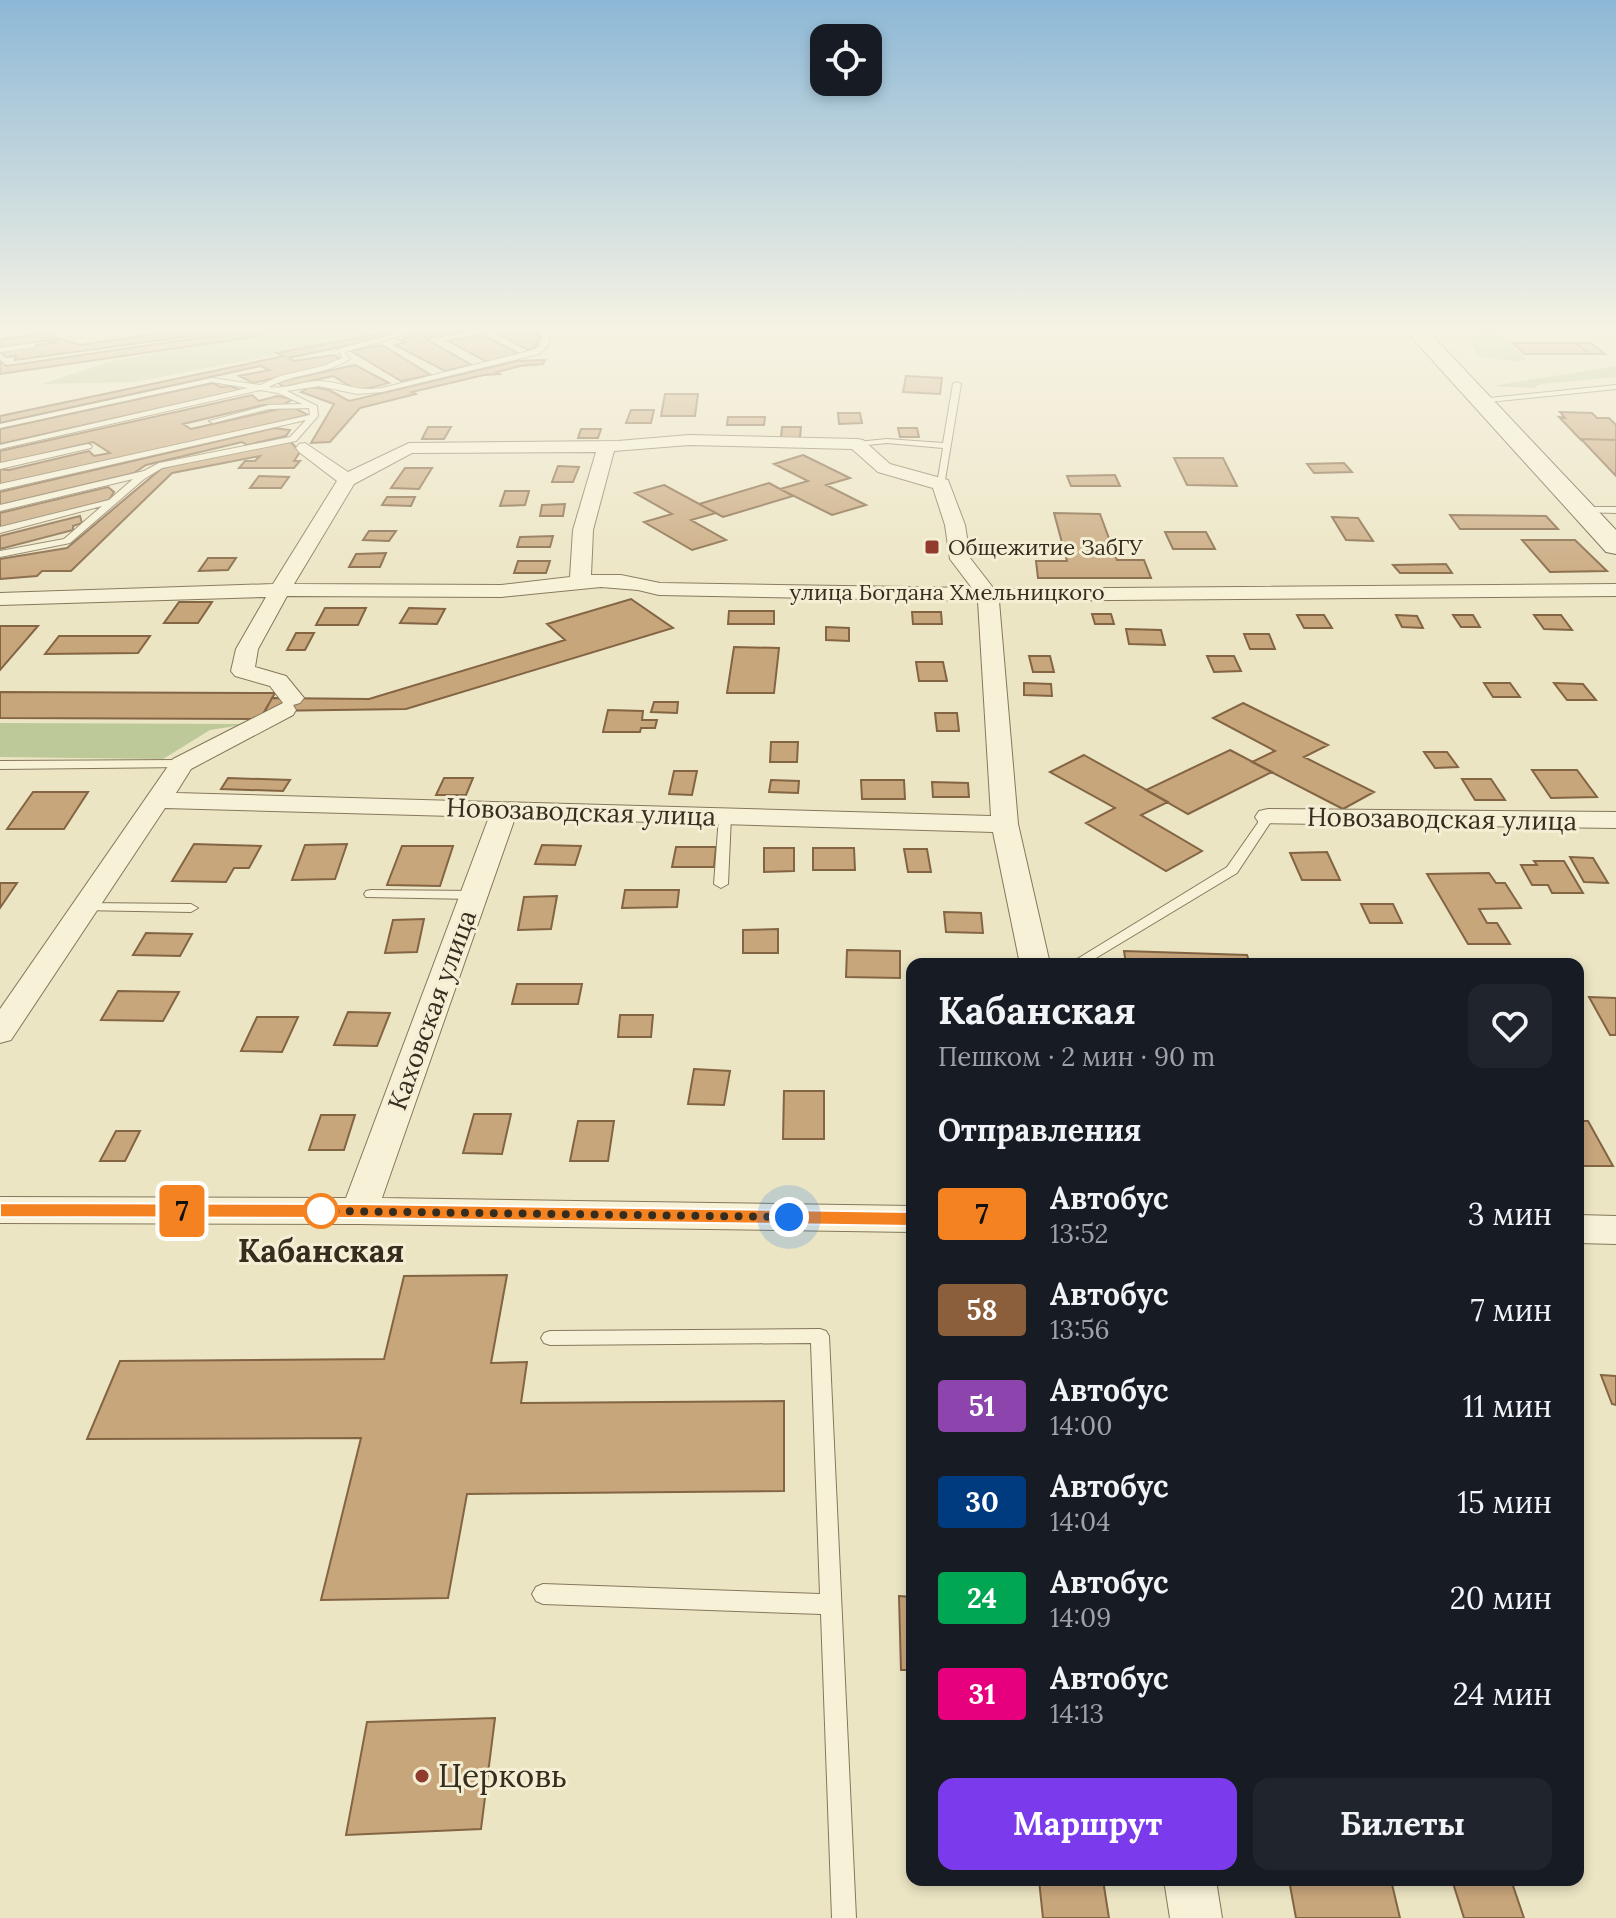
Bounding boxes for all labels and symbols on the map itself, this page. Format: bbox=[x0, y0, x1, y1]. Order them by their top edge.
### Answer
place label: Общежитие ЗабГУ bbox=[948, 533, 1143, 561]
marker: Общежитие ЗабГУ bbox=[923, 538, 941, 556]
street label: улица Богдана Хмельницкого bbox=[789, 578, 1105, 606]
street label: Новозаводская улица bbox=[445, 790, 717, 833]
street label: Новозаводская улица bbox=[1307, 800, 1577, 837]
street label: Каховская улица bbox=[380, 905, 483, 1114]
line badge: 7 bbox=[156, 1185, 208, 1237]
marker: Кабанская bbox=[304, 1194, 338, 1228]
your location bbox=[769, 1197, 809, 1237]
place label: Кабанская bbox=[238, 1230, 404, 1271]
place label: Церковь bbox=[438, 1755, 567, 1796]
marker: Церковь bbox=[413, 1767, 431, 1785]

